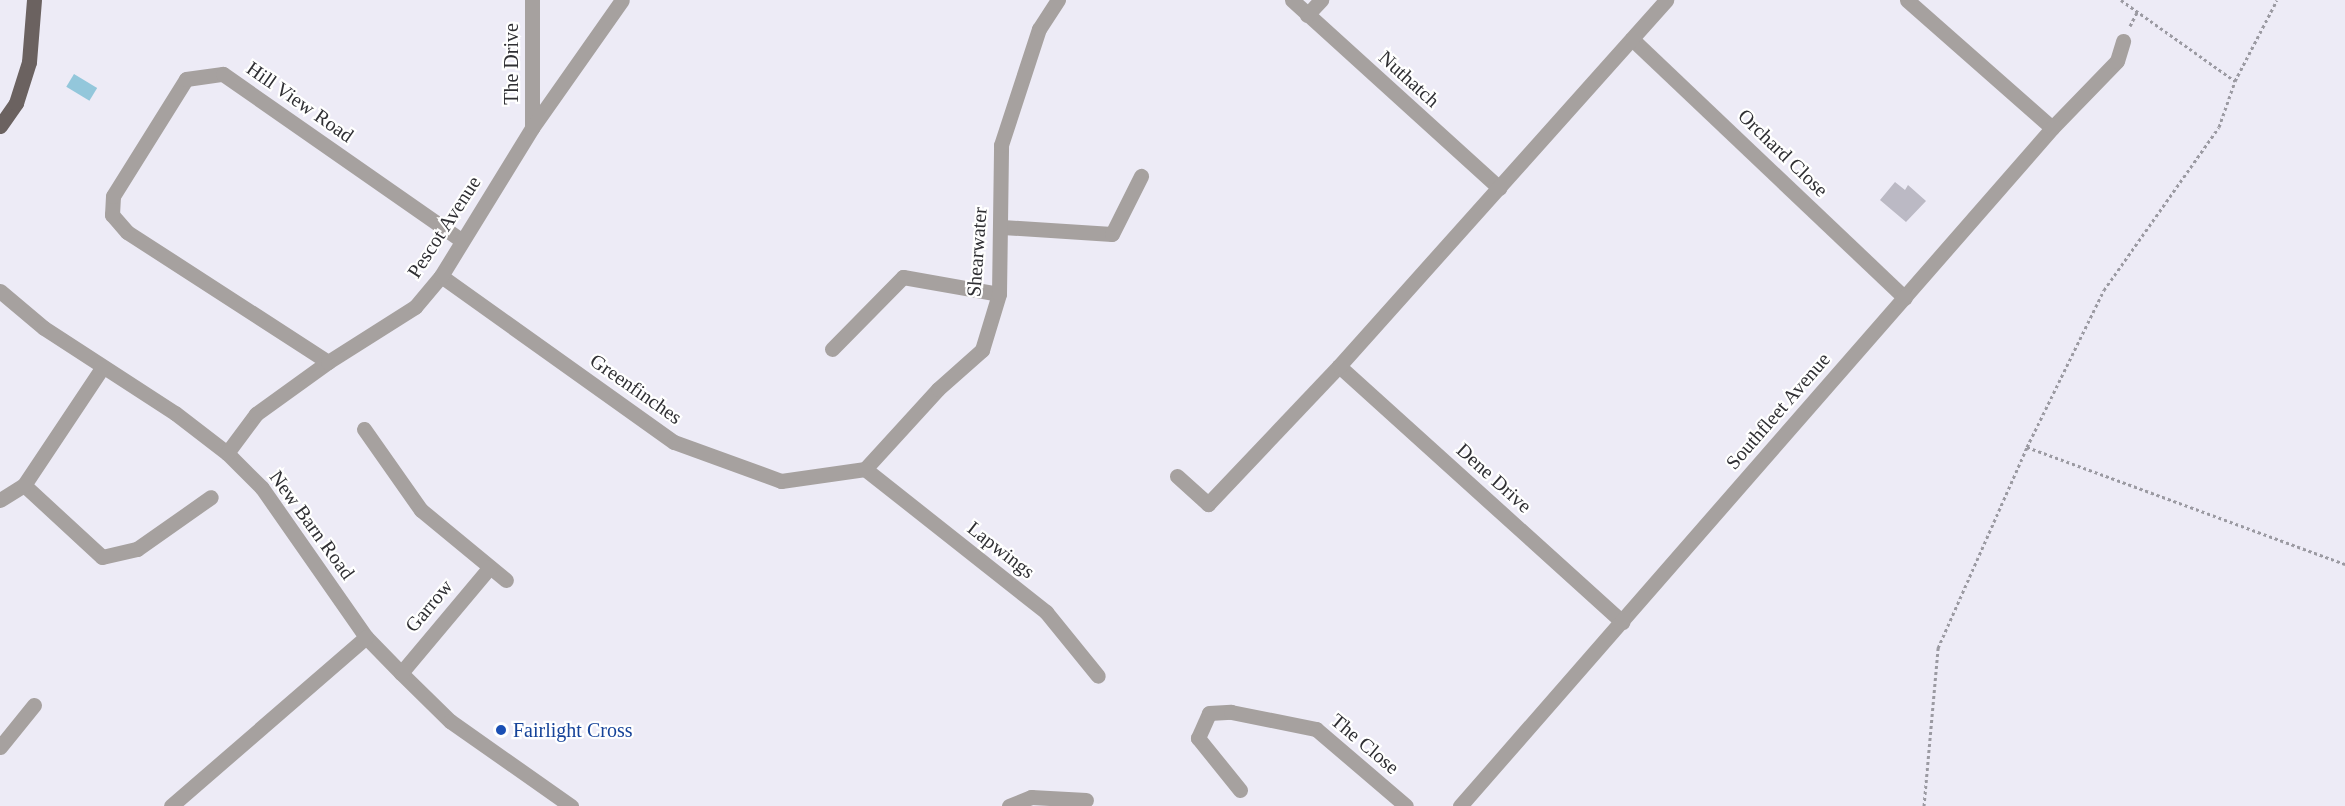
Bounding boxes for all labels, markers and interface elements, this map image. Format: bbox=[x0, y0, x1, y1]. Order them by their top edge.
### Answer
street label: The Drive bbox=[499, 23, 523, 105]
street label: Nuthatch bbox=[1374, 46, 1444, 112]
street label: Hill View Road bbox=[242, 56, 358, 148]
street label: Orchard Close bbox=[1733, 104, 1833, 202]
street label: Pescot Avenue bbox=[402, 171, 486, 283]
street label: Shearwater bbox=[962, 206, 992, 298]
street label: Southfleet Avenue bbox=[1720, 347, 1836, 475]
street label: Greenfinches bbox=[585, 349, 687, 429]
street label: Dene Drive bbox=[1452, 438, 1536, 518]
street label: New Barn Road bbox=[264, 466, 360, 584]
street label: Lapwings bbox=[963, 516, 1039, 584]
street label: Garrow bbox=[400, 575, 458, 637]
street label: The Close bbox=[1326, 709, 1404, 779]
place label: Fairlight Cross bbox=[513, 718, 632, 742]
marker: Fairlight Cross bbox=[494, 723, 508, 737]

